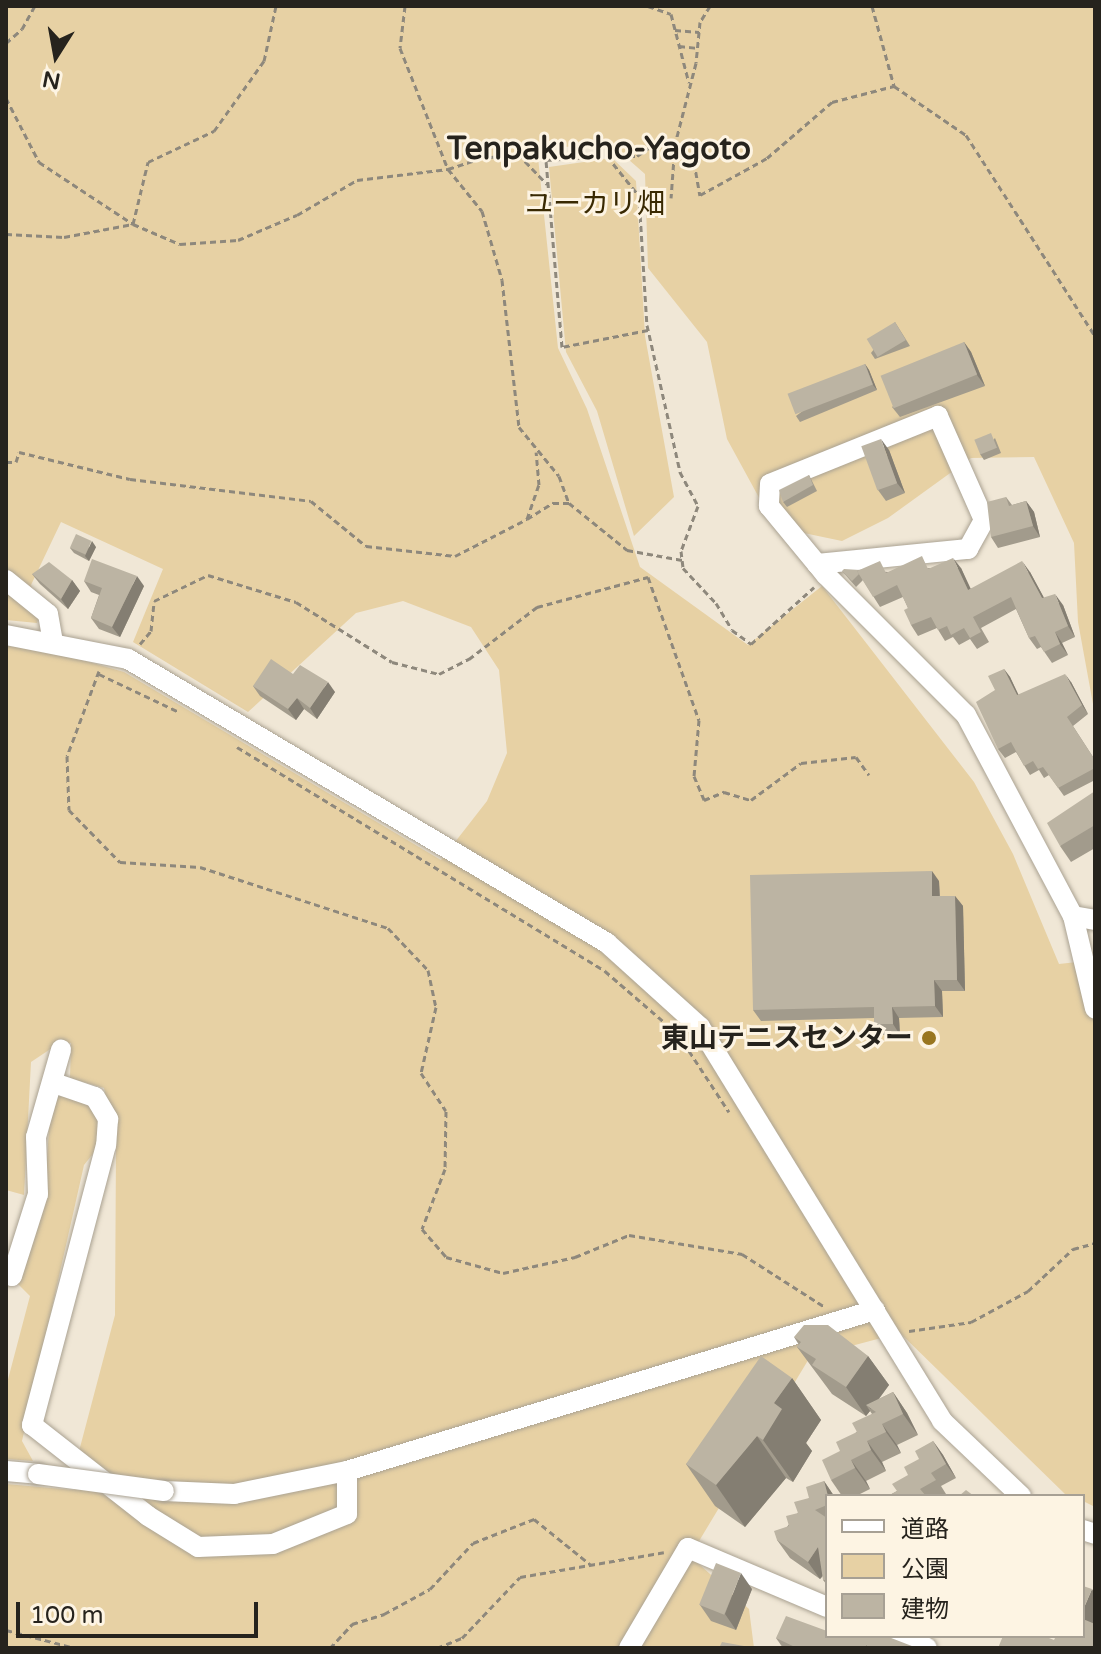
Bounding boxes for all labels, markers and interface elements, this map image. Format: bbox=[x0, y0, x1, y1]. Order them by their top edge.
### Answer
north arrow bbox=[16, 16, 96, 96]
text: N bbox=[40, 65, 63, 94]
district label: Tenpakucho-Yagoto bbox=[447, 130, 751, 168]
park label: ユーカリ畑 bbox=[525, 187, 665, 221]
place label: 東山テニスセンター bbox=[661, 1021, 913, 1055]
marker: 東山テニスセンター bbox=[920, 1029, 938, 1047]
legend bbox=[825, 1494, 1085, 1638]
text: 道路 bbox=[901, 1515, 949, 1544]
text: 公園 bbox=[901, 1555, 949, 1584]
scale bar bbox=[20, 1586, 262, 1636]
text: 建物 bbox=[901, 1595, 949, 1624]
text: 100 m bbox=[30, 1601, 104, 1630]

